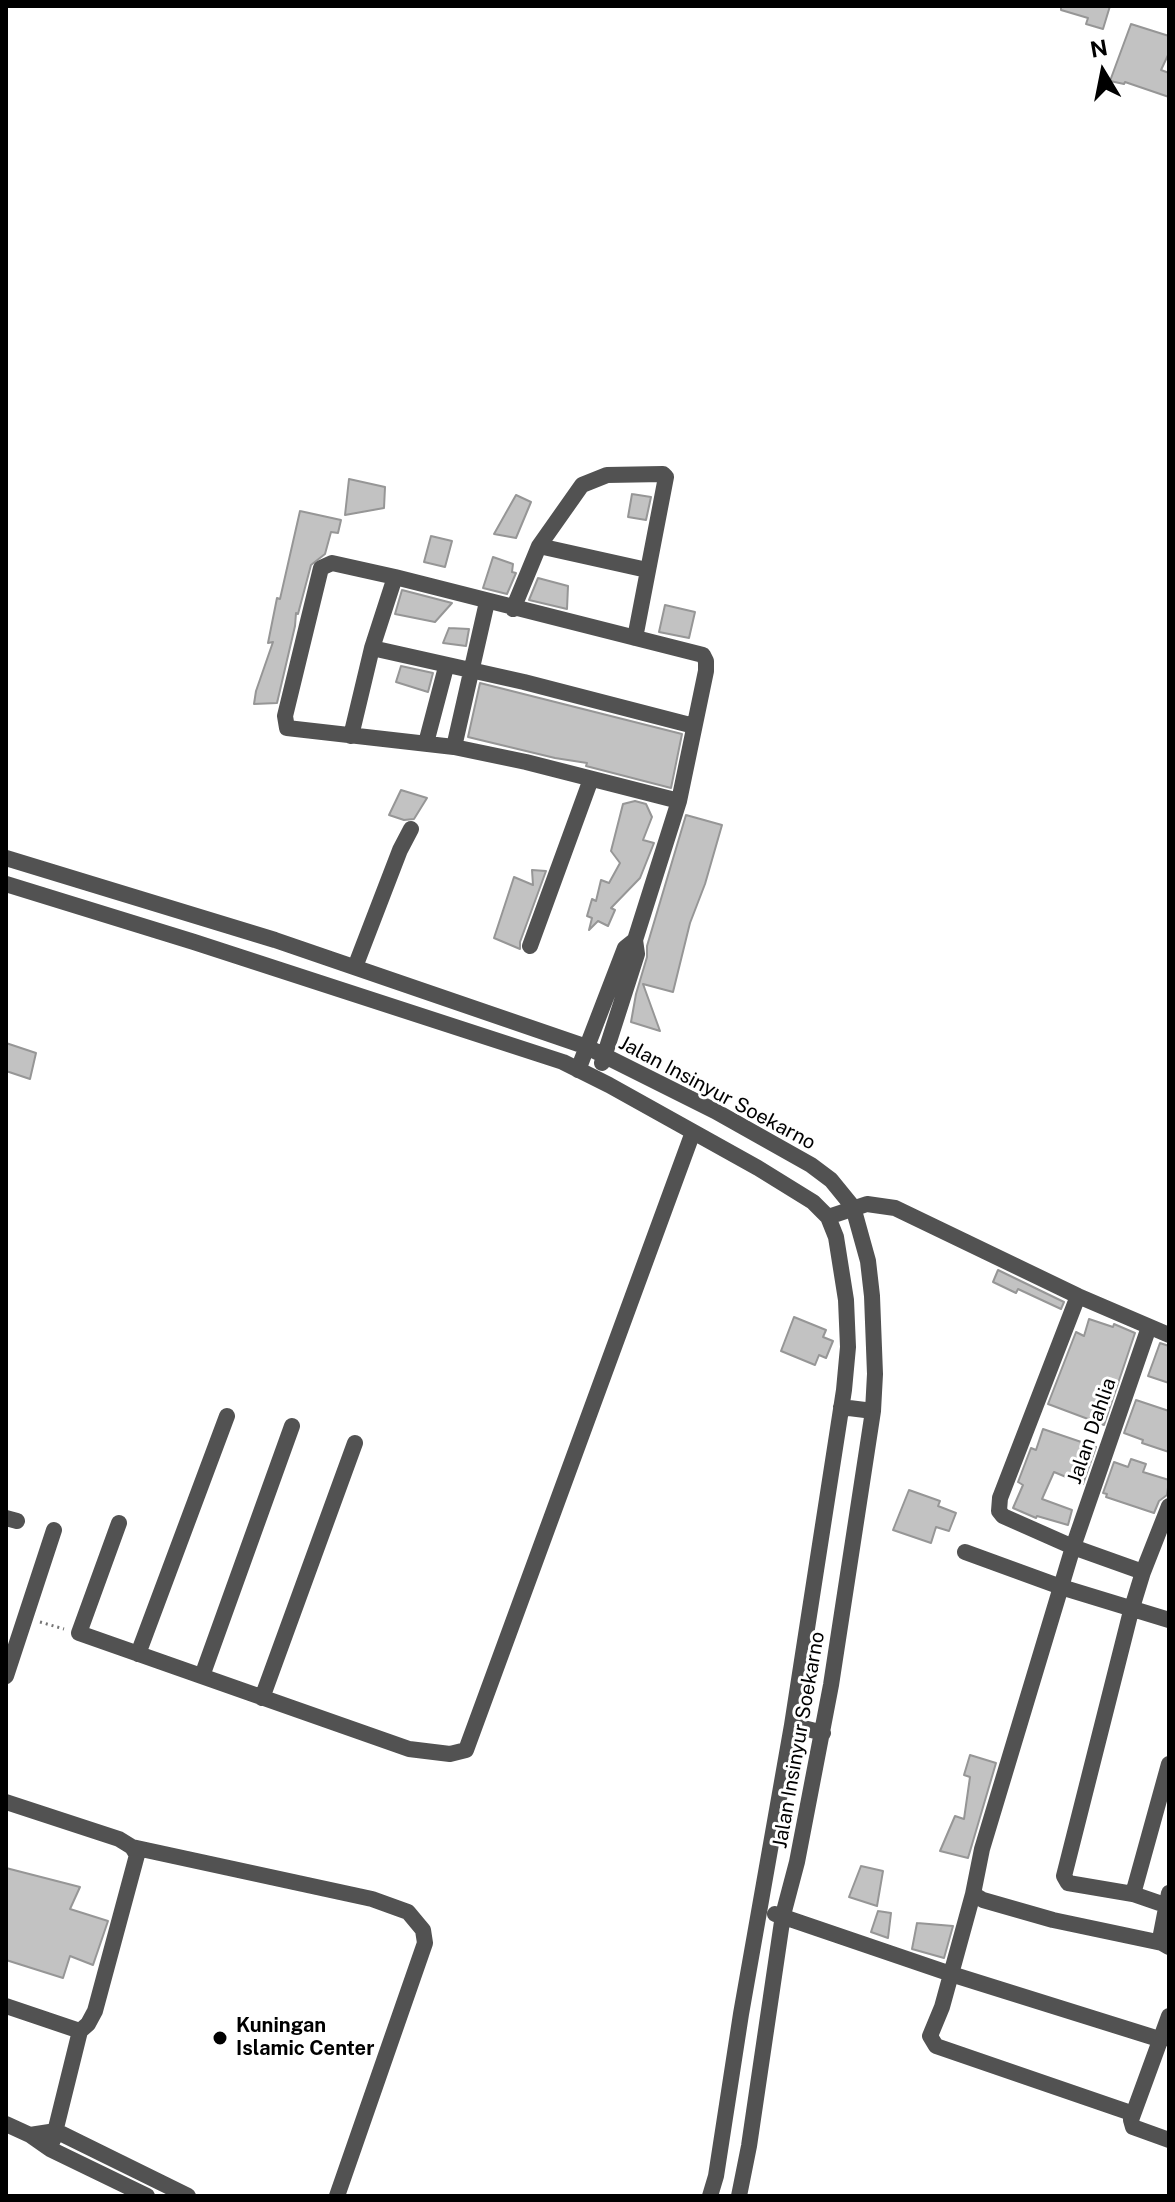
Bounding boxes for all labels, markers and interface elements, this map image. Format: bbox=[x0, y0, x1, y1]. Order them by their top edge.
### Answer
north arrow bbox=[1063, 32, 1143, 112]
text: N bbox=[1088, 34, 1110, 63]
street label: Jalan Insinyur Soekarno bbox=[614, 1031, 820, 1155]
street label: Jalan Dahlia bbox=[1063, 1375, 1121, 1487]
street label: Jalan Insinyur Soekarno bbox=[768, 1630, 830, 1850]
place label: Kuningan Islamic Center bbox=[236, 2014, 374, 2061]
marker: Kuningan Islamic Center bbox=[211, 2029, 229, 2047]

